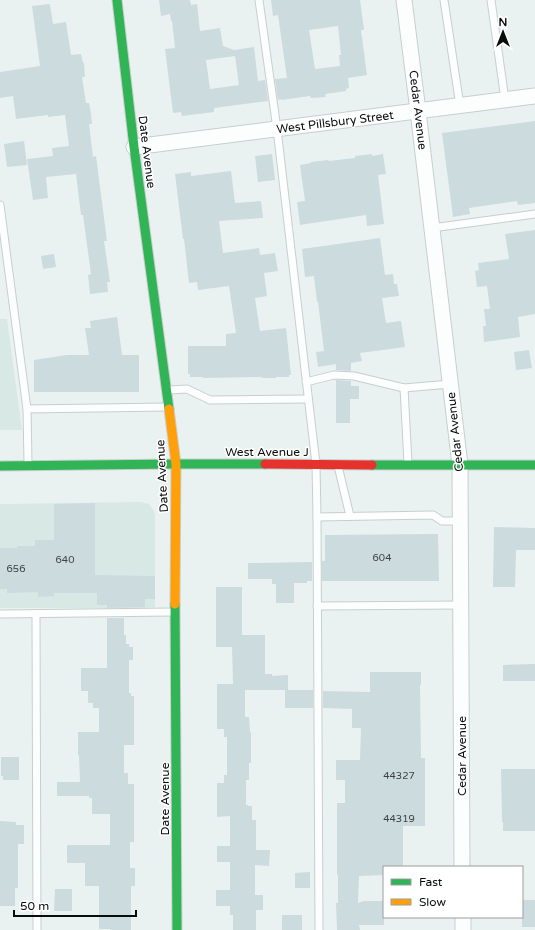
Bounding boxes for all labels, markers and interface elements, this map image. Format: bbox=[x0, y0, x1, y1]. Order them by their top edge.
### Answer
north arrow bbox=[483, 12, 523, 52]
text: N bbox=[499, 16, 507, 29]
street label: Cedar Avenue bbox=[406, 69, 430, 151]
street label: West Pillsbury Street bbox=[276, 108, 395, 136]
street label: Date Avenue bbox=[136, 115, 158, 189]
street label: Cedar Avenue bbox=[444, 391, 466, 472]
street label: Date Avenue bbox=[153, 439, 171, 513]
street label: West Avenue J bbox=[225, 445, 309, 459]
house number: 604 bbox=[373, 552, 391, 564]
house number: 640 bbox=[56, 554, 74, 566]
house number: 656 bbox=[7, 563, 25, 575]
street label: Cedar Avenue bbox=[455, 716, 469, 796]
street label: Date Avenue bbox=[158, 762, 172, 835]
house number: 44327 bbox=[383, 770, 415, 782]
house number: 44319 bbox=[383, 813, 415, 825]
legend bbox=[383, 866, 523, 918]
text: Fast bbox=[419, 875, 443, 889]
scale bar bbox=[14, 892, 136, 918]
text: Slow bbox=[419, 895, 446, 909]
text: 50 m bbox=[20, 899, 49, 913]

